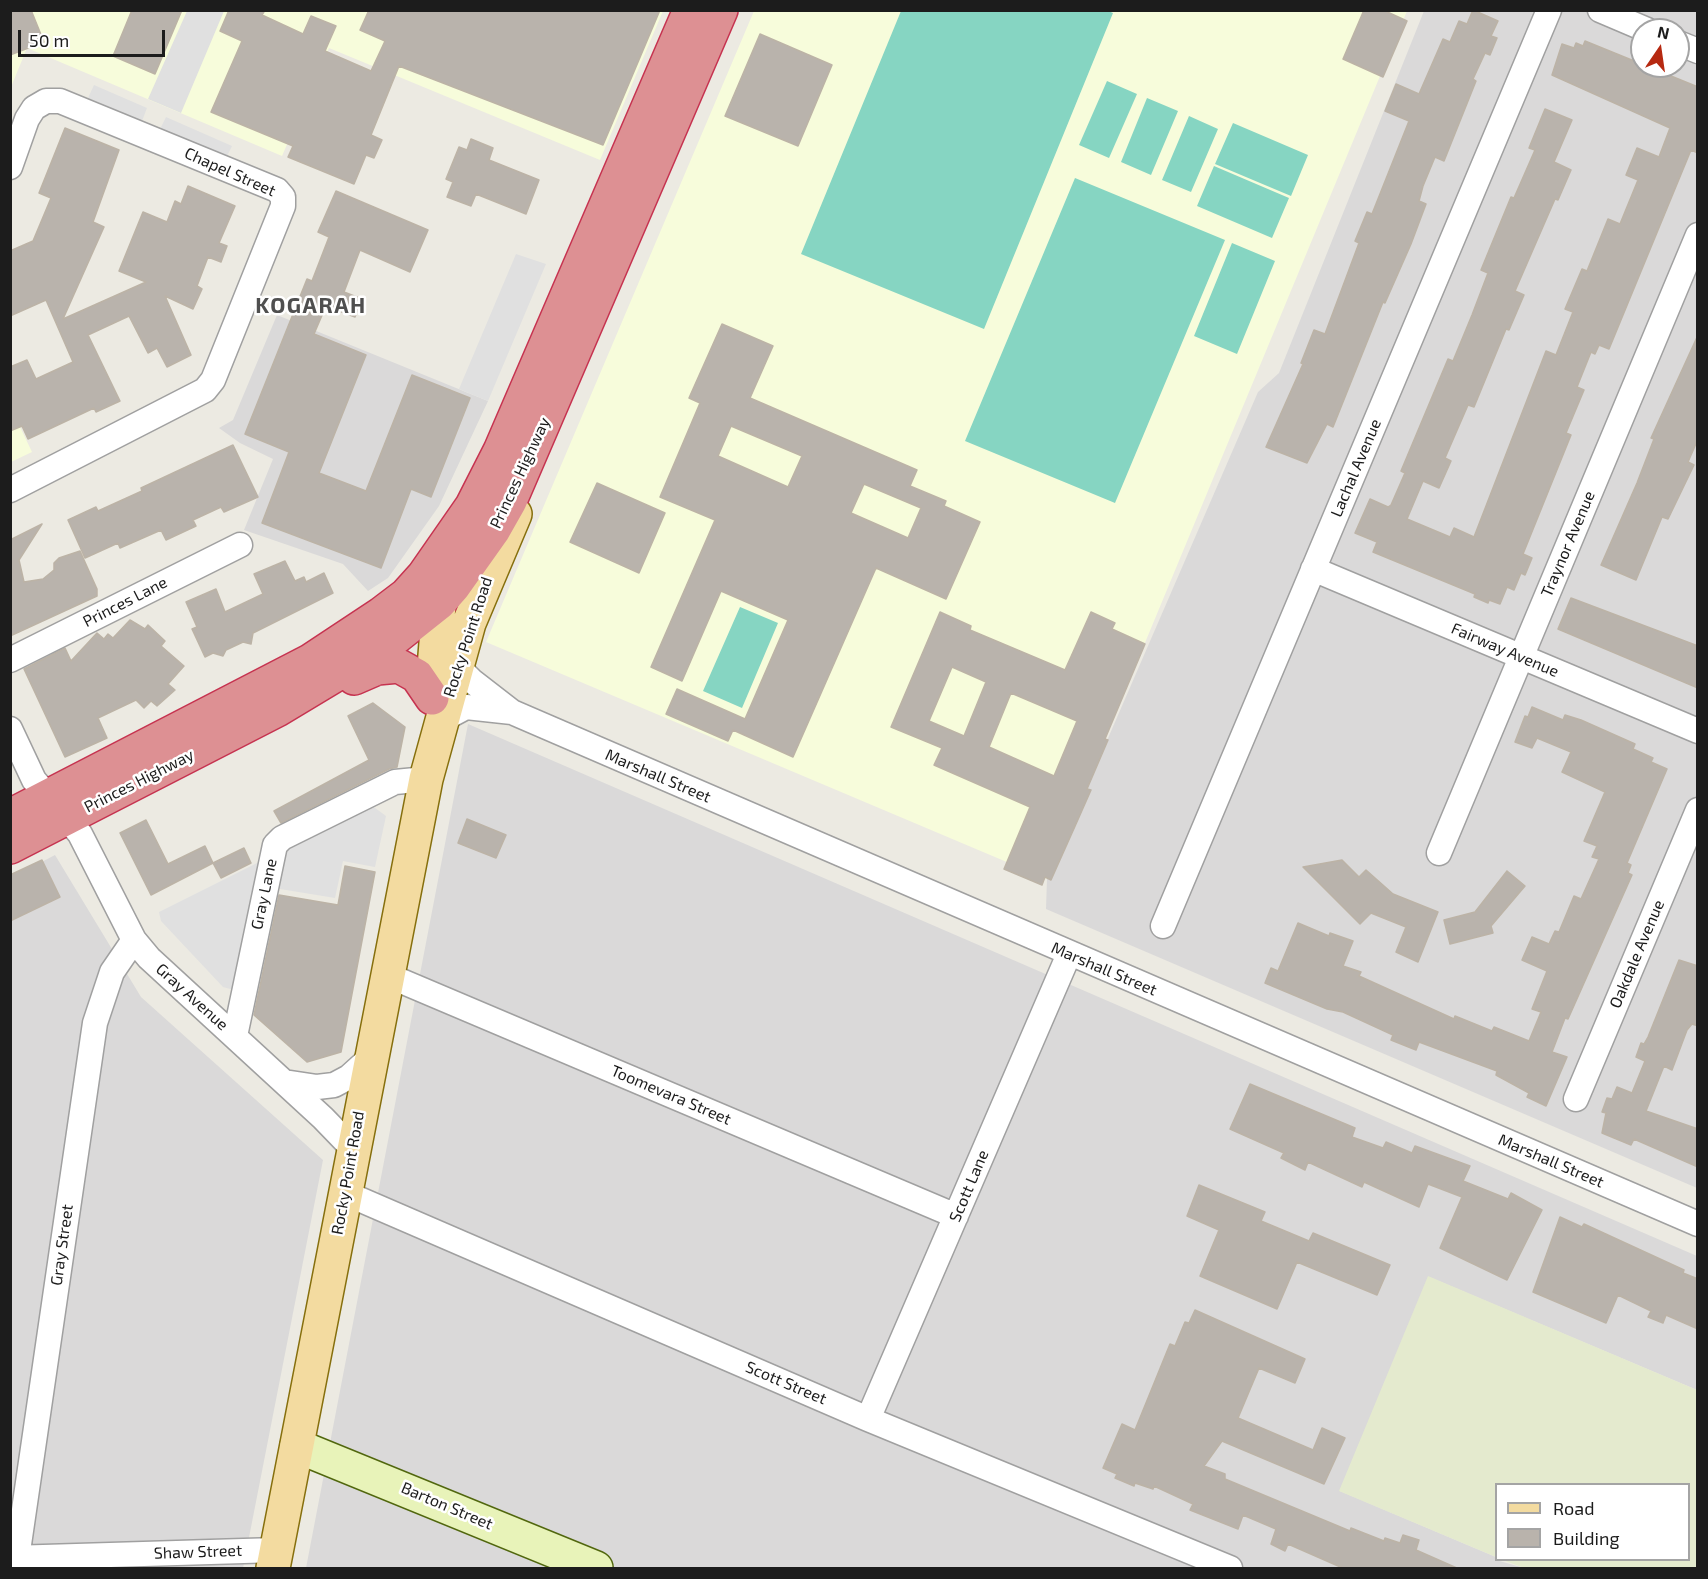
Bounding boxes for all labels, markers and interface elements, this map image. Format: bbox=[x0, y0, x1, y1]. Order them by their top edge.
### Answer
scale bar bbox=[21, 18, 168, 56]
north arrow bbox=[1630, 18, 1690, 78]
text: N bbox=[1656, 21, 1671, 42]
text: 50 m bbox=[29, 29, 69, 51]
street label: Chapel Street bbox=[181, 143, 279, 201]
district label: KOGARAH bbox=[255, 293, 367, 319]
street label: Princes Highway bbox=[486, 414, 554, 532]
street label: Lachal Avenue bbox=[1327, 416, 1385, 520]
street label: Traynor Avenue bbox=[1537, 488, 1599, 600]
street label: Princes Lane bbox=[80, 573, 170, 631]
street label: Rocky Point Road bbox=[440, 575, 496, 699]
street label: Fairway Avenue bbox=[1448, 619, 1562, 681]
street label: Princes Highway bbox=[81, 745, 197, 817]
street label: Marshall Street bbox=[602, 745, 714, 807]
street label: Gray Lane bbox=[247, 857, 281, 931]
street label: Oakdale Avenue bbox=[1606, 897, 1668, 1011]
street label: Marshall Street bbox=[1048, 938, 1160, 1000]
street label: Gray Avenue bbox=[152, 959, 232, 1035]
street label: Toomevara Street bbox=[608, 1061, 734, 1129]
street label: Rocky Point Road bbox=[328, 1110, 368, 1236]
street label: Marshall Street bbox=[1495, 1130, 1607, 1192]
street label: Scott Lane bbox=[945, 1147, 993, 1225]
street label: Gray Street bbox=[47, 1203, 77, 1287]
street label: Scott Street bbox=[743, 1357, 829, 1409]
street label: Barton Street bbox=[398, 1478, 496, 1534]
legend bbox=[1495, 1483, 1690, 1561]
text: Road bbox=[1553, 1497, 1594, 1519]
text: Building bbox=[1553, 1527, 1620, 1549]
street label: Shaw Street bbox=[154, 1541, 242, 1563]

